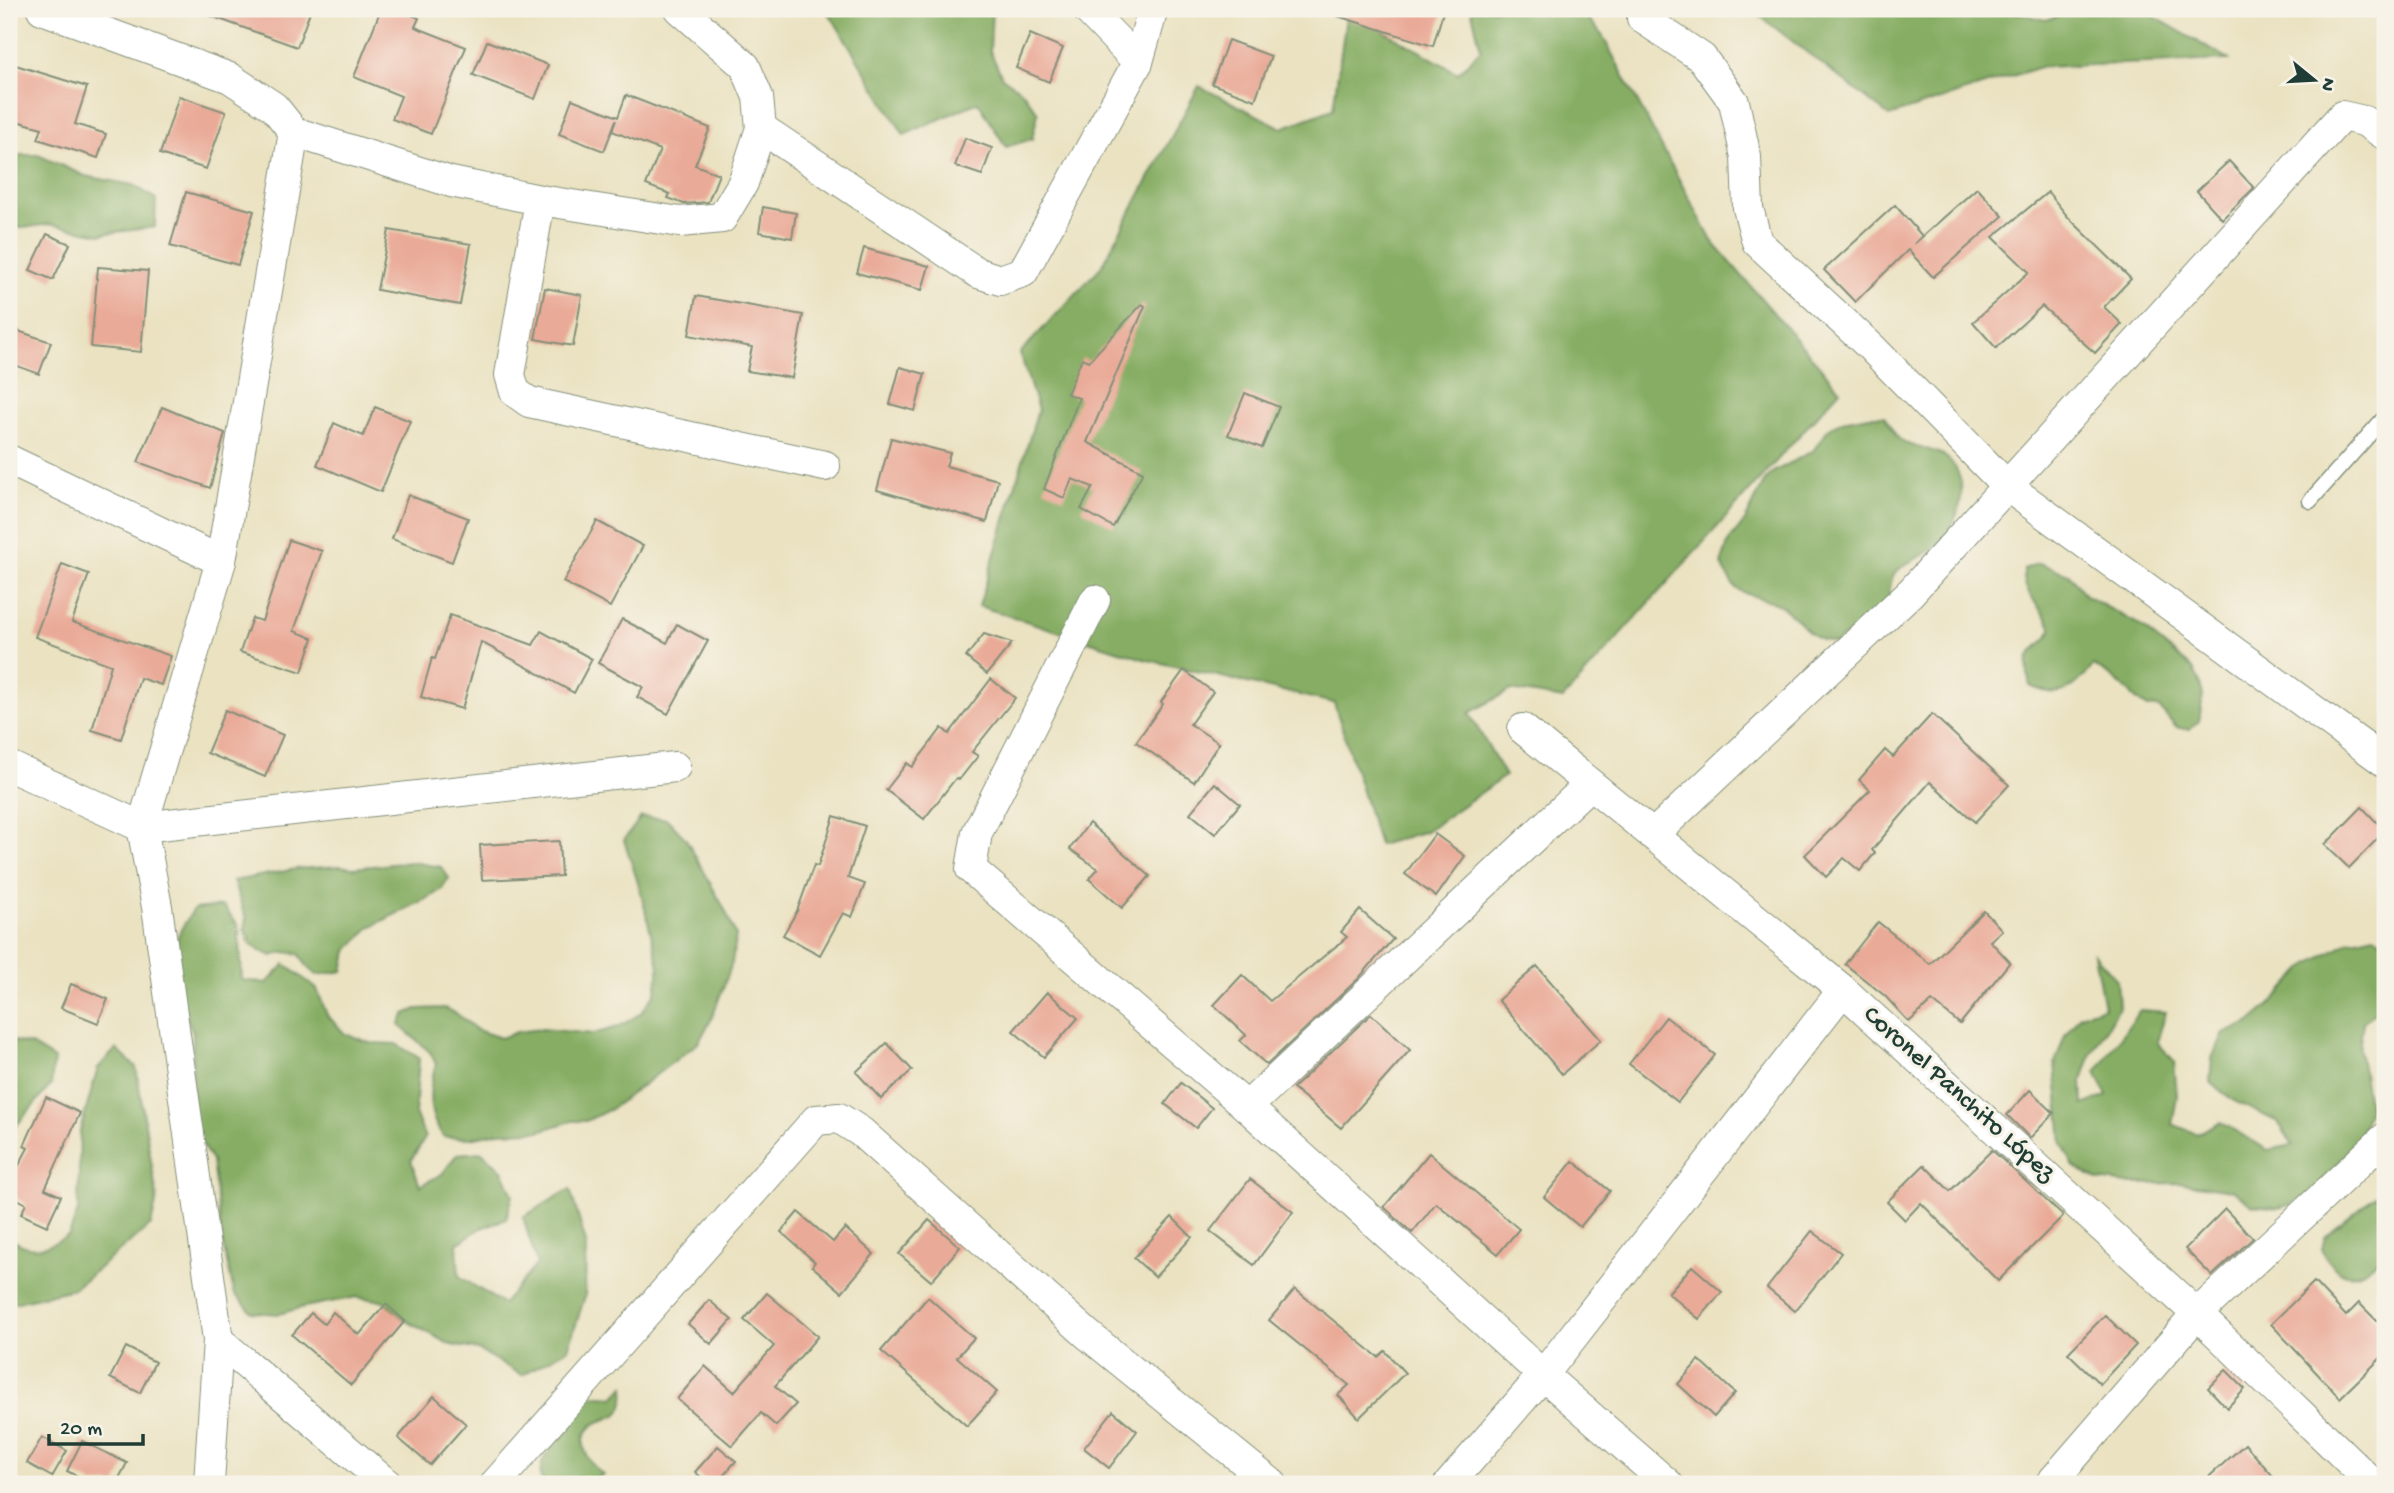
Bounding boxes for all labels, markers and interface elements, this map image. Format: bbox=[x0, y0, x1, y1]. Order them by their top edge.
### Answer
north arrow bbox=[2278, 46, 2348, 116]
text: N bbox=[2314, 75, 2340, 94]
street label: Coronel Panchito López bbox=[1855, 1000, 2062, 1191]
scale bar bbox=[49, 1402, 144, 1446]
text: 20 m bbox=[60, 1418, 102, 1443]

